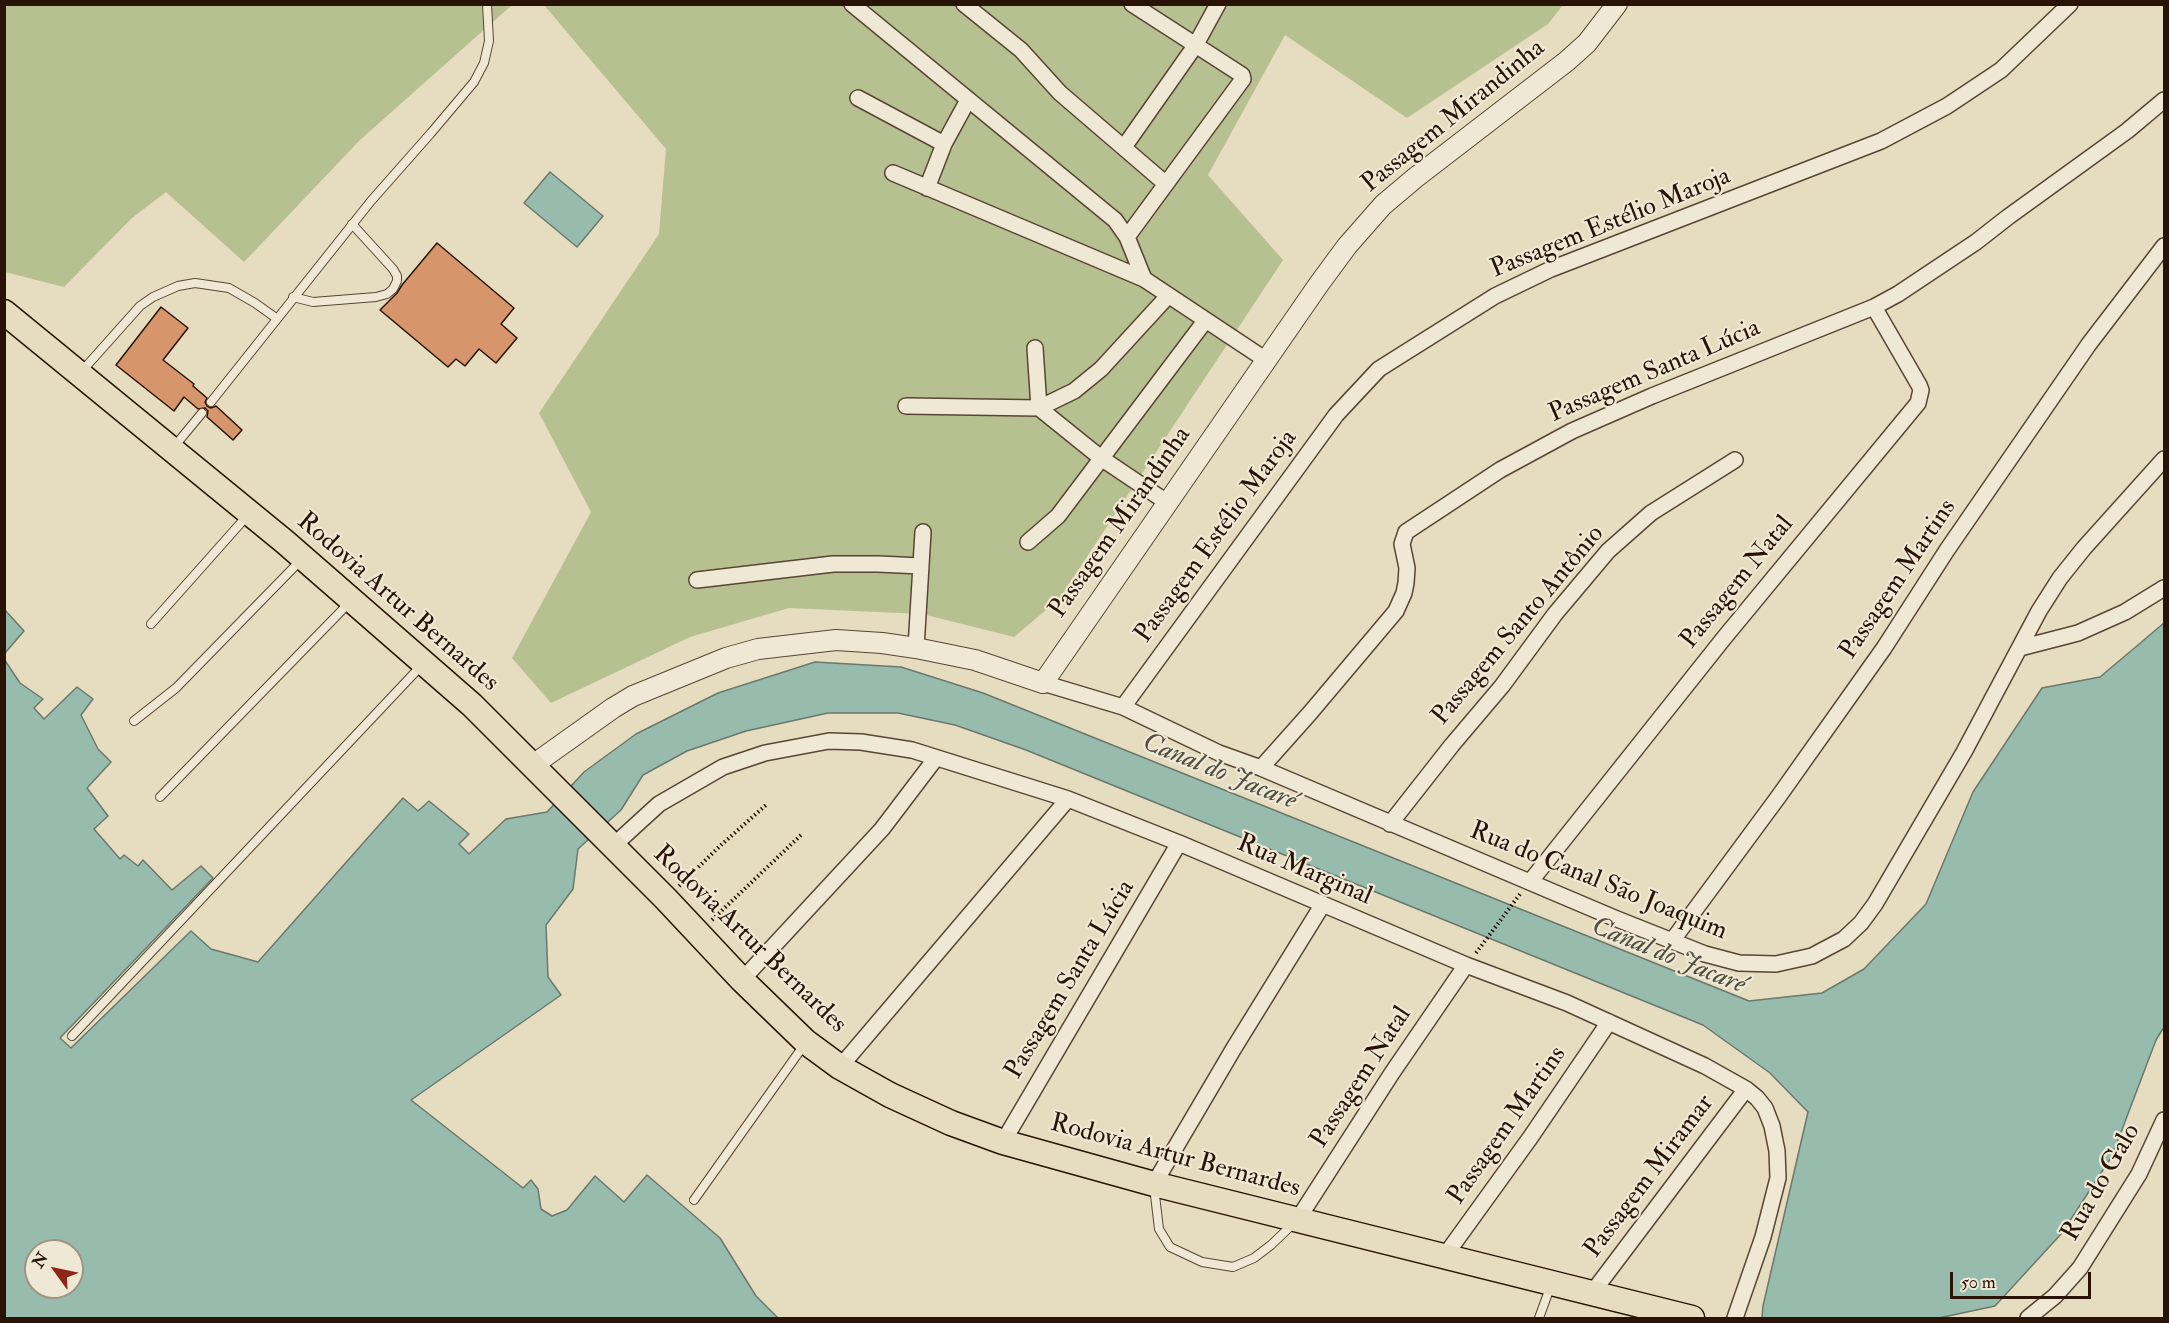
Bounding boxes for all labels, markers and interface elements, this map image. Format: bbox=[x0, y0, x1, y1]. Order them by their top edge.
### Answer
street label: Passagem Mirandinha bbox=[1356, 34, 1552, 200]
street label: Passagem Estélio Maroja bbox=[1486, 162, 1736, 286]
street label: Passagem Santa Lúcia bbox=[1545, 313, 1765, 431]
street label: Passagem Mirandinha bbox=[1043, 421, 1199, 625]
street label: Passagem Estélio Maroja bbox=[1129, 424, 1305, 650]
street label: Passagem Martins bbox=[1834, 494, 1964, 666]
street label: Rodovia Artur Bernardes bbox=[290, 507, 504, 699]
street label: Passagem Natal bbox=[1675, 510, 1801, 656]
street label: Passagem Santo Antônio bbox=[1426, 520, 1612, 732]
water label: Canal do Jacaré bbox=[1137, 727, 1301, 819]
street label: Rua do Canal São Joaquim bbox=[1465, 816, 1731, 948]
street label: Rua Marginal bbox=[1232, 829, 1376, 913]
street label: Rodovia Artur Bernardes bbox=[646, 839, 852, 1041]
street label: Passagem Santa Lúcia bbox=[999, 875, 1143, 1085]
water label: Canal do Jacaré bbox=[1586, 911, 1750, 1003]
street label: Passagem Natal bbox=[1305, 1001, 1419, 1155]
street label: Passagem Martins bbox=[1442, 1041, 1574, 1211]
street label: Passagem Miramar bbox=[1579, 1089, 1721, 1265]
street label: Rodovia Artur Bernardes bbox=[1047, 1109, 1303, 1205]
street label: Rua do Galo bbox=[2056, 1119, 2148, 1247]
north arrow bbox=[24, 1239, 84, 1299]
text: N bbox=[28, 1249, 53, 1272]
scale bar bbox=[1953, 1260, 2094, 1298]
text: 50 m bbox=[1961, 1271, 1996, 1294]

